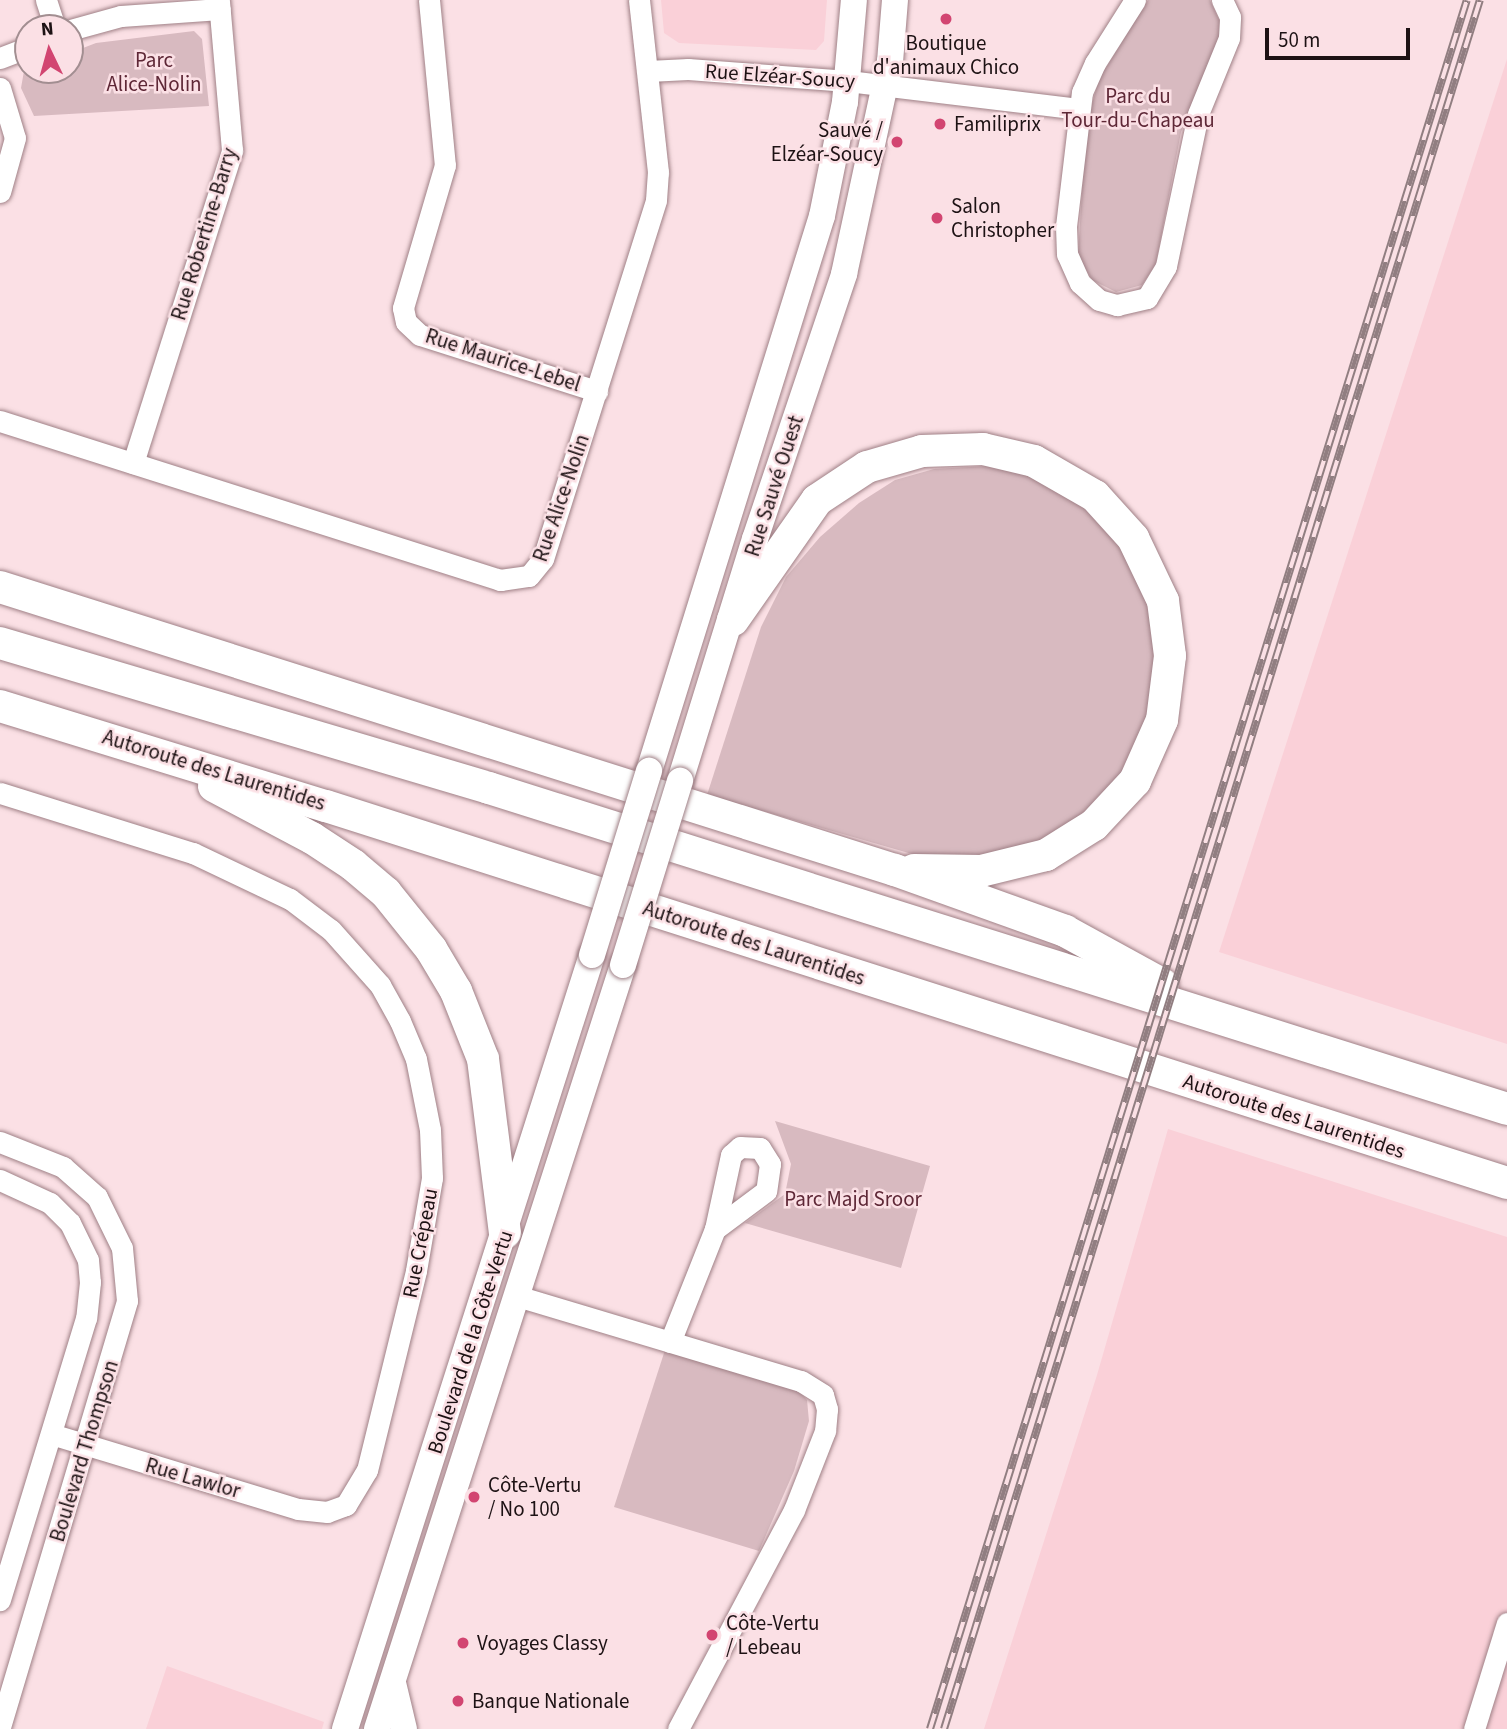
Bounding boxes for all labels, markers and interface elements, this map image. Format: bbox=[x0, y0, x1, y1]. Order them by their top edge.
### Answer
marker: Boutique d'animaux Chico bbox=[938, 11, 954, 27]
north arrow bbox=[14, 14, 84, 84]
scale bar bbox=[1269, 14, 1414, 58]
text: N bbox=[40, 16, 55, 44]
text: 50 m bbox=[1278, 25, 1320, 55]
place label: Boutique d'animaux Chico bbox=[873, 30, 1019, 80]
park label: Parc Alice-Nolin bbox=[106, 47, 202, 97]
street label: Rue Elzéar-Soucy bbox=[704, 58, 856, 94]
park label: Parc du Tour-du-Chapeau bbox=[1061, 83, 1215, 133]
place label: Familiprix bbox=[954, 111, 1041, 137]
marker: Familiprix bbox=[932, 116, 948, 132]
place label: Sauvé / Elzéar-Soucy bbox=[771, 117, 883, 167]
marker: Sauvé / Elzéar-Soucy bbox=[889, 134, 905, 150]
street label: Rue Robertine-Barry bbox=[166, 145, 242, 323]
place label: Salon Christopher bbox=[951, 193, 1054, 243]
marker: Salon Christopher bbox=[929, 210, 945, 226]
street label: Rue Maurice-Lebel bbox=[422, 323, 584, 397]
street label: Rue Sauvé Ouest bbox=[739, 412, 809, 560]
street label: Rue Alice-Nolin bbox=[527, 431, 595, 565]
street label: Autoroute des Laurentides bbox=[100, 724, 328, 816]
street label: Autoroute des Laurentides bbox=[640, 895, 868, 991]
street label: Autoroute des Laurentides bbox=[1180, 1068, 1408, 1164]
street label: Rue Crépeau bbox=[397, 1186, 443, 1300]
park label: Parc Majd Sroor bbox=[784, 1186, 922, 1212]
street label: Boulevard de la Côte-Vertu bbox=[422, 1227, 518, 1457]
street label: Boulevard Thompson bbox=[44, 1357, 124, 1545]
street label: Rue Lawlor bbox=[142, 1452, 244, 1504]
place label: Côte-Vertu / No 100 bbox=[488, 1472, 581, 1522]
marker: Côte-Vertu / No 100 bbox=[466, 1489, 482, 1505]
place label: Côte-Vertu / Lebeau bbox=[726, 1610, 819, 1660]
marker: Côte-Vertu / Lebeau bbox=[704, 1627, 720, 1643]
place label: Voyages Classy bbox=[477, 1630, 608, 1656]
marker: Voyages Classy bbox=[455, 1635, 471, 1651]
place label: Banque Nationale bbox=[472, 1688, 629, 1714]
marker: Banque Nationale bbox=[450, 1693, 466, 1709]

